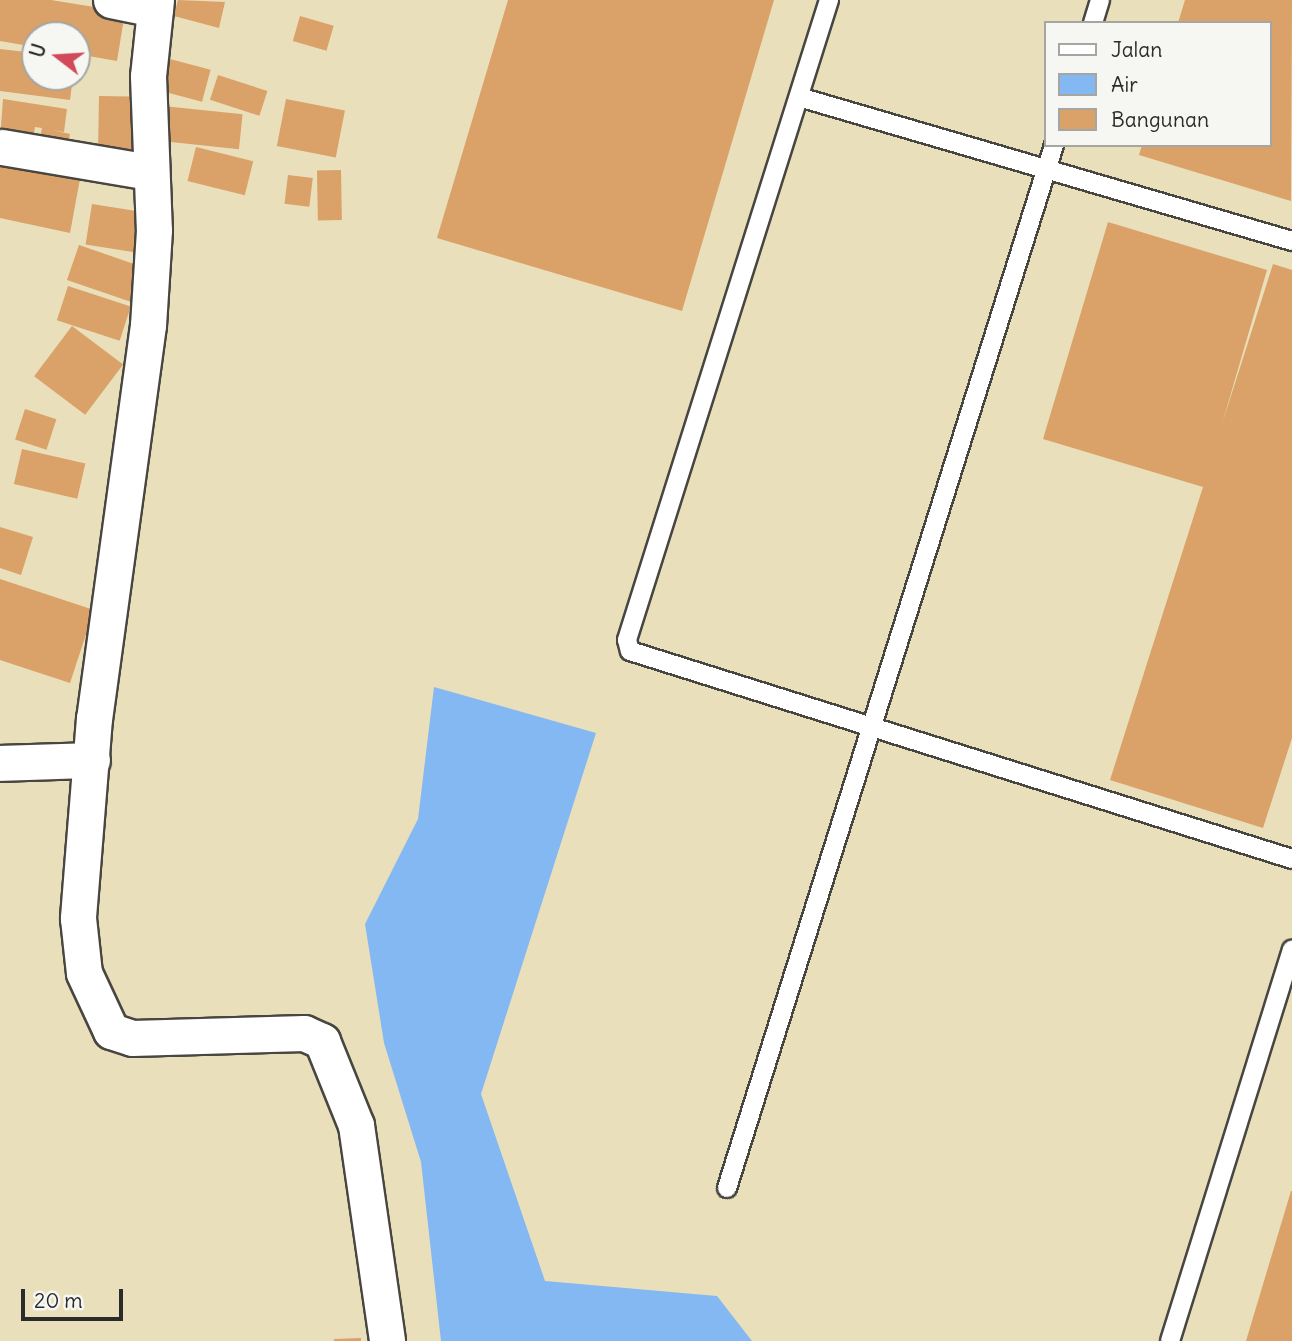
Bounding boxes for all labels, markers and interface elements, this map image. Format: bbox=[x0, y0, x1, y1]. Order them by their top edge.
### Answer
north arrow bbox=[21, 21, 91, 91]
legend bbox=[1044, 21, 1271, 147]
text: Jalan bbox=[1111, 36, 1162, 63]
text: U bbox=[24, 41, 51, 60]
text: Air bbox=[1111, 71, 1138, 98]
text: Bangunan bbox=[1111, 106, 1209, 133]
scale bar bbox=[24, 1274, 126, 1318]
text: 20 m bbox=[34, 1287, 83, 1314]

